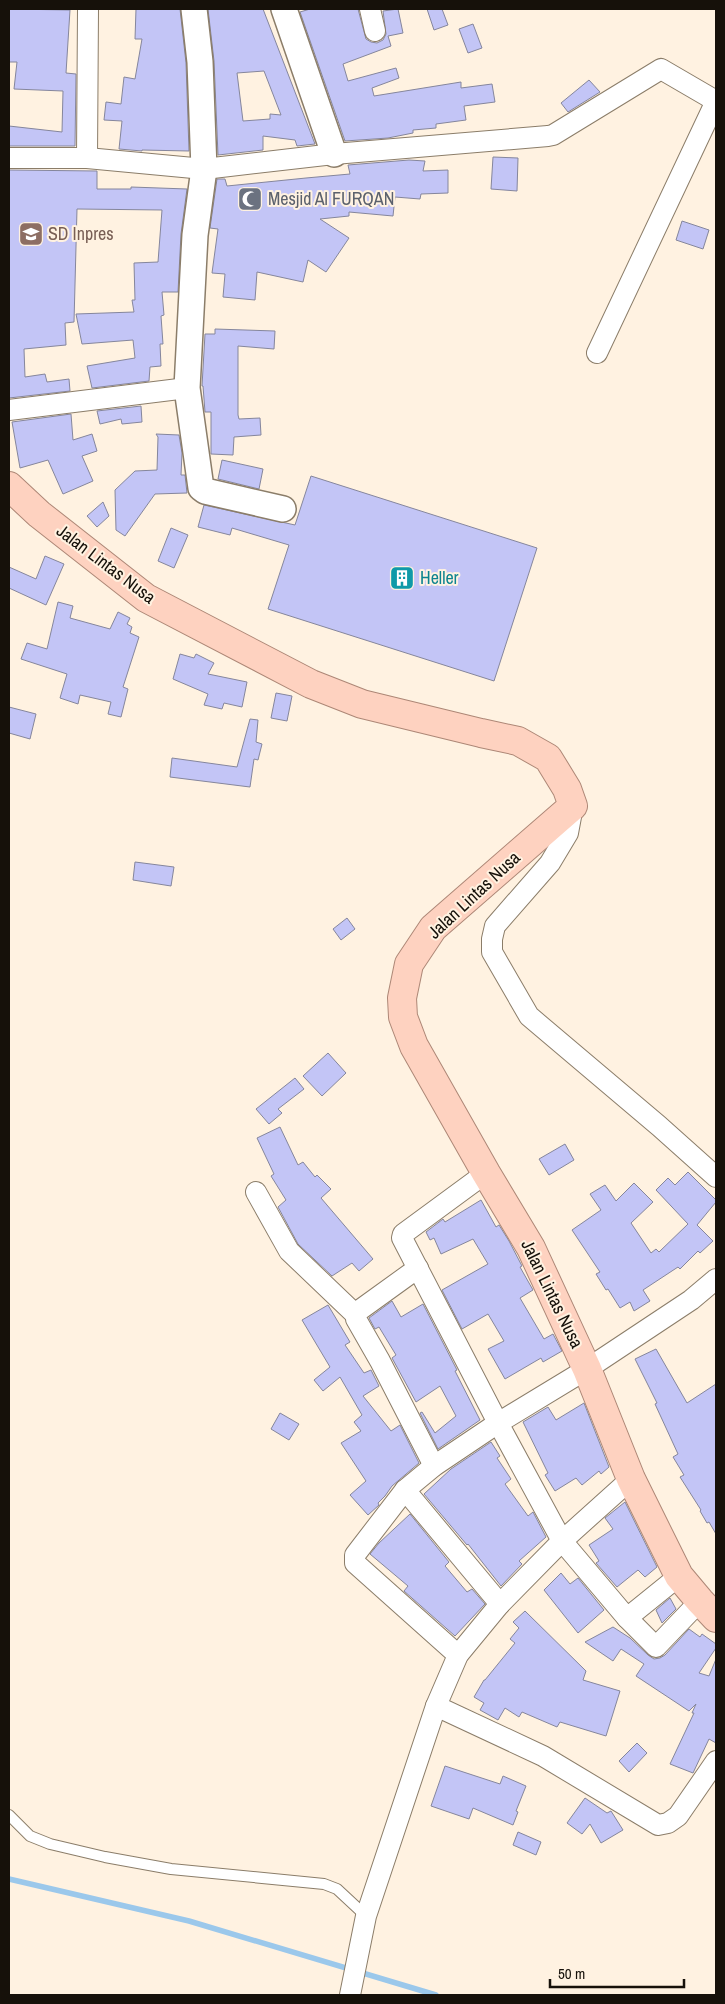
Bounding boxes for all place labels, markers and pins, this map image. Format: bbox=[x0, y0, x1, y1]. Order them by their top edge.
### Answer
mosque icon: Mesjid Al FURQAN bbox=[237, 186, 263, 212]
place label: Mesjid Al FURQAN bbox=[268, 186, 394, 211]
school or university icon: SD Inpres bbox=[18, 221, 44, 247]
place label: SD Inpres bbox=[48, 221, 114, 246]
building icon: Heller bbox=[389, 565, 415, 591]
place label: Heller bbox=[420, 565, 459, 590]

